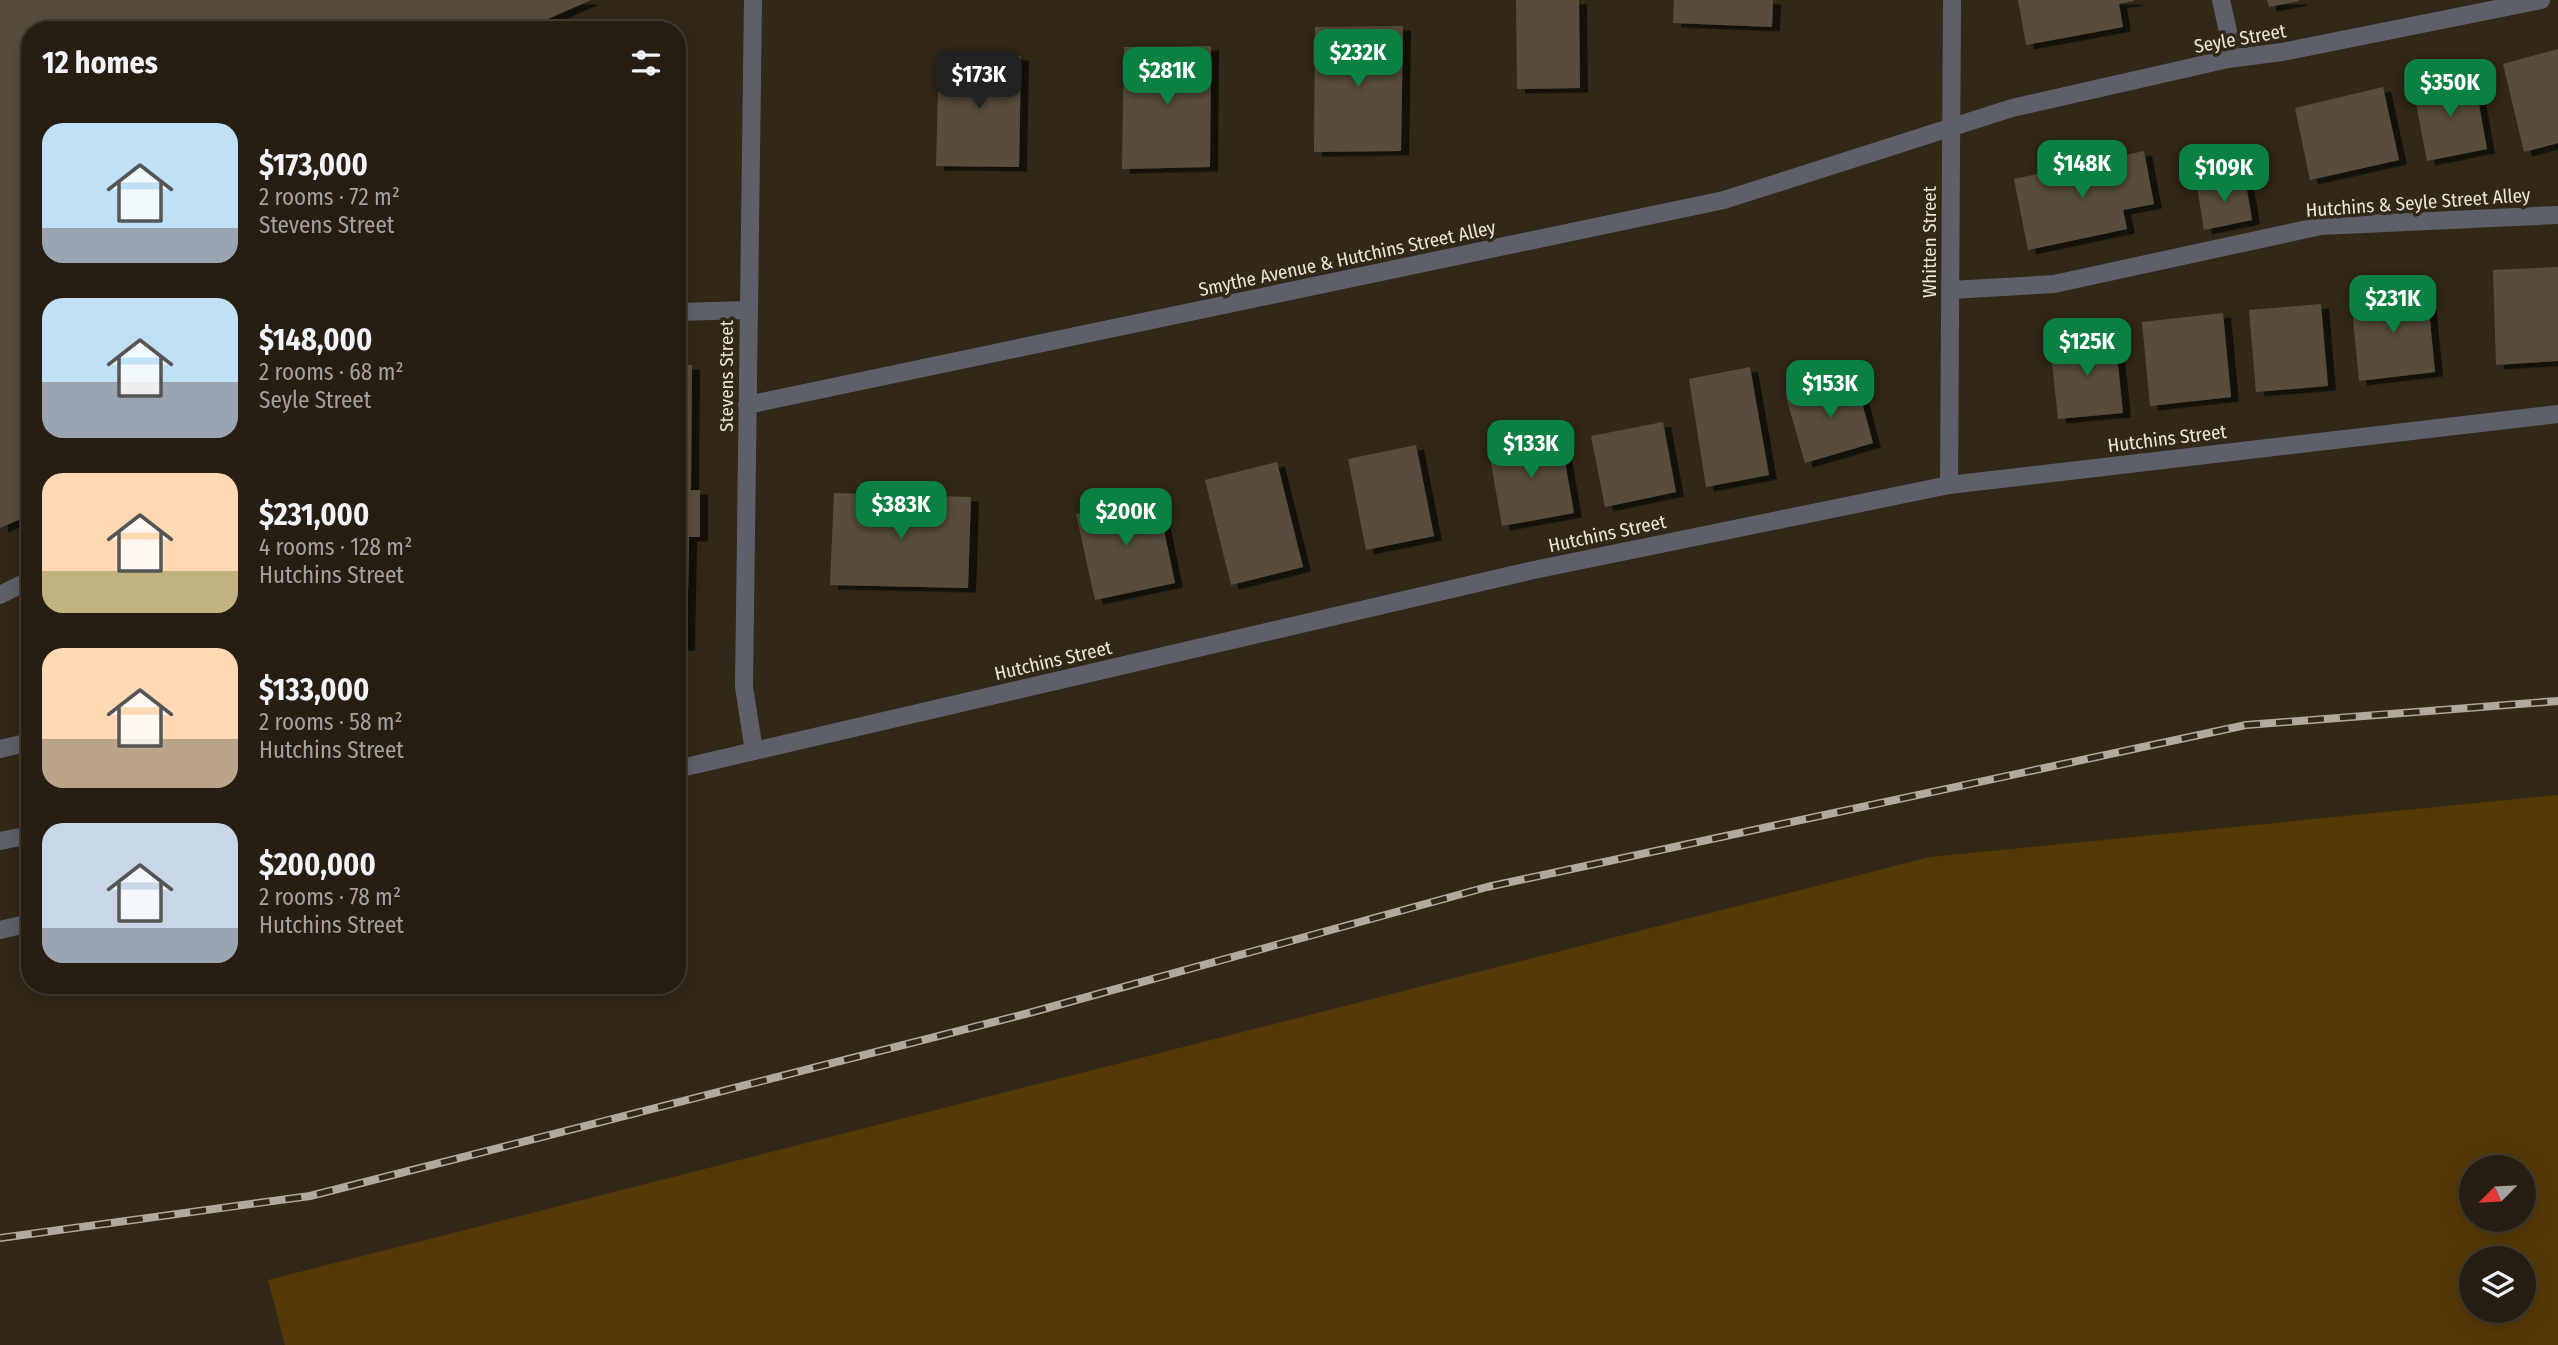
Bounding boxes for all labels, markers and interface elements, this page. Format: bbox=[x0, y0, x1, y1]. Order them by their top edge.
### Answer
street label: Seyle Street bbox=[2192, 19, 2289, 58]
pin: $232K bbox=[1309, 29, 1407, 89]
text: $232K bbox=[1330, 38, 1386, 66]
icon: filters bbox=[627, 44, 665, 82]
text: 12 homes bbox=[42, 45, 158, 81]
pin: $281K bbox=[1118, 48, 1216, 107]
pin: $173K bbox=[930, 52, 1028, 111]
text: $281K bbox=[1139, 56, 1195, 84]
text: $173K bbox=[952, 60, 1006, 88]
pin: $350K bbox=[2401, 60, 2499, 119]
text: $350K bbox=[2420, 68, 2480, 96]
pin: $148K bbox=[2033, 140, 2131, 200]
pin: $109K bbox=[2175, 144, 2273, 204]
text: $173,000 bbox=[259, 147, 368, 183]
text: $148K bbox=[2053, 149, 2111, 177]
icon: home bbox=[98, 151, 182, 235]
text: $109K bbox=[2195, 153, 2253, 181]
text: 2 rooms · 72 m² bbox=[259, 183, 400, 211]
street label: Hutchins & Seyle Street Alley bbox=[2305, 183, 2532, 222]
street label: Whitten Street bbox=[1918, 185, 1941, 298]
text: Stevens Street bbox=[259, 211, 394, 239]
street label: Smythe Avenue & Hutchins Street Alley bbox=[1197, 216, 1498, 301]
pin: $231K bbox=[2344, 276, 2442, 335]
text: $231K bbox=[2365, 284, 2421, 312]
pin: $125K bbox=[2038, 318, 2136, 378]
street label: Stevens Street bbox=[715, 319, 738, 432]
text: $148,000 bbox=[259, 322, 372, 358]
icon: home bbox=[98, 326, 182, 410]
text: $125K bbox=[2059, 327, 2115, 355]
text: 2 rooms · 68 m² bbox=[259, 358, 404, 386]
pin: $153K bbox=[1781, 360, 1879, 420]
text: $153K bbox=[1802, 369, 1858, 397]
text: Seyle Street bbox=[259, 386, 371, 414]
pin: $133K bbox=[1482, 420, 1580, 480]
street label: Hutchins Street bbox=[2106, 420, 2229, 457]
text: $133K bbox=[1503, 429, 1559, 457]
pin: $383K bbox=[852, 482, 950, 541]
pin: $200K bbox=[1077, 489, 1175, 548]
text: $383K bbox=[872, 490, 930, 518]
text: $231,000 bbox=[259, 497, 369, 533]
text: $200K bbox=[1096, 497, 1156, 525]
icon: home bbox=[98, 501, 182, 585]
street label: Hutchins Street bbox=[1546, 510, 1669, 557]
text: 4 rooms · 128 m² bbox=[259, 533, 412, 561]
text: Hutchins Street bbox=[259, 561, 404, 589]
street label: Hutchins Street bbox=[992, 636, 1115, 685]
text: $133,000 bbox=[259, 672, 369, 708]
icon: home bbox=[98, 676, 182, 760]
text: 2 rooms · 58 m² bbox=[259, 708, 403, 736]
text: Hutchins Street bbox=[259, 736, 404, 764]
text: $200,000 bbox=[259, 847, 376, 883]
icon: home bbox=[98, 851, 182, 935]
text: 2 rooms · 78 m² bbox=[259, 883, 401, 911]
text: Hutchins Street bbox=[259, 911, 404, 939]
north arrow bbox=[2459, 1155, 2536, 1232]
map controls bbox=[2459, 1155, 2536, 1323]
button: layers bbox=[2459, 1246, 2536, 1323]

